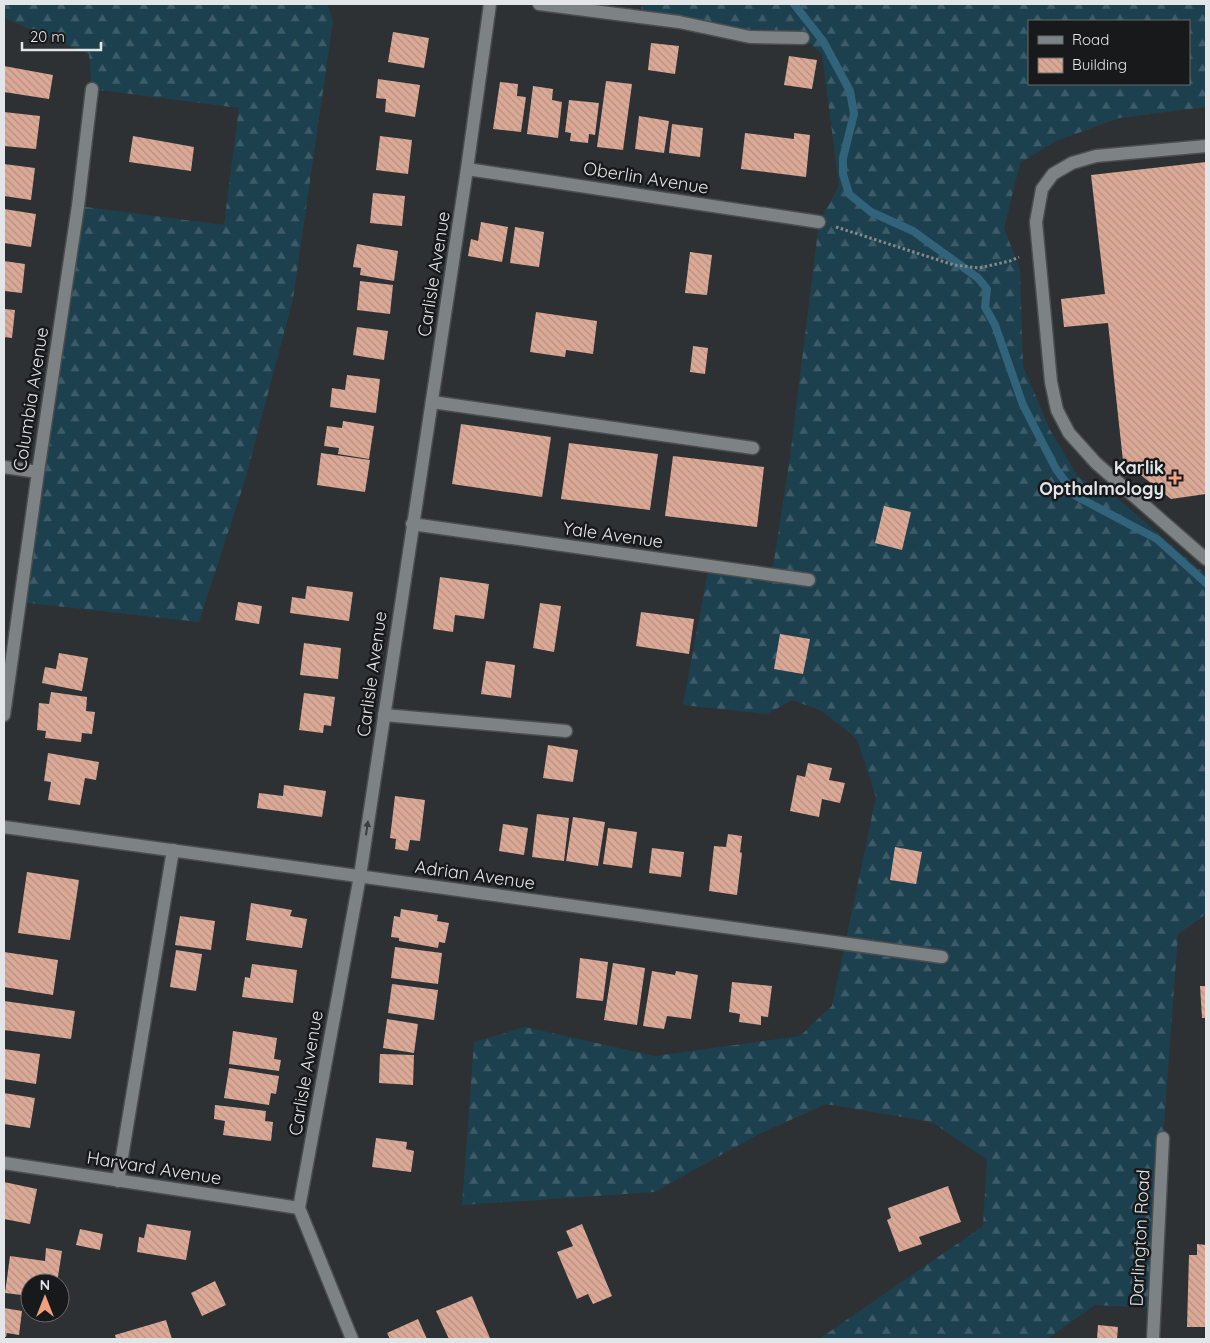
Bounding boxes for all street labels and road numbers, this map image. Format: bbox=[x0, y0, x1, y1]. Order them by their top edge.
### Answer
street label: Oberlin Avenue bbox=[582, 156, 710, 199]
street label: Carlisle Avenue bbox=[412, 210, 455, 338]
street label: Columbia Avenue bbox=[8, 325, 53, 473]
street label: Yale Avenue bbox=[561, 516, 665, 553]
street label: Carlisle Avenue bbox=[351, 610, 392, 738]
street label: Adrian Avenue bbox=[413, 855, 537, 894]
street label: Carlisle Avenue bbox=[283, 1009, 328, 1137]
street label: Harvard Avenue bbox=[85, 1146, 223, 1190]
street label: Darlington Road bbox=[1124, 1169, 1155, 1307]

